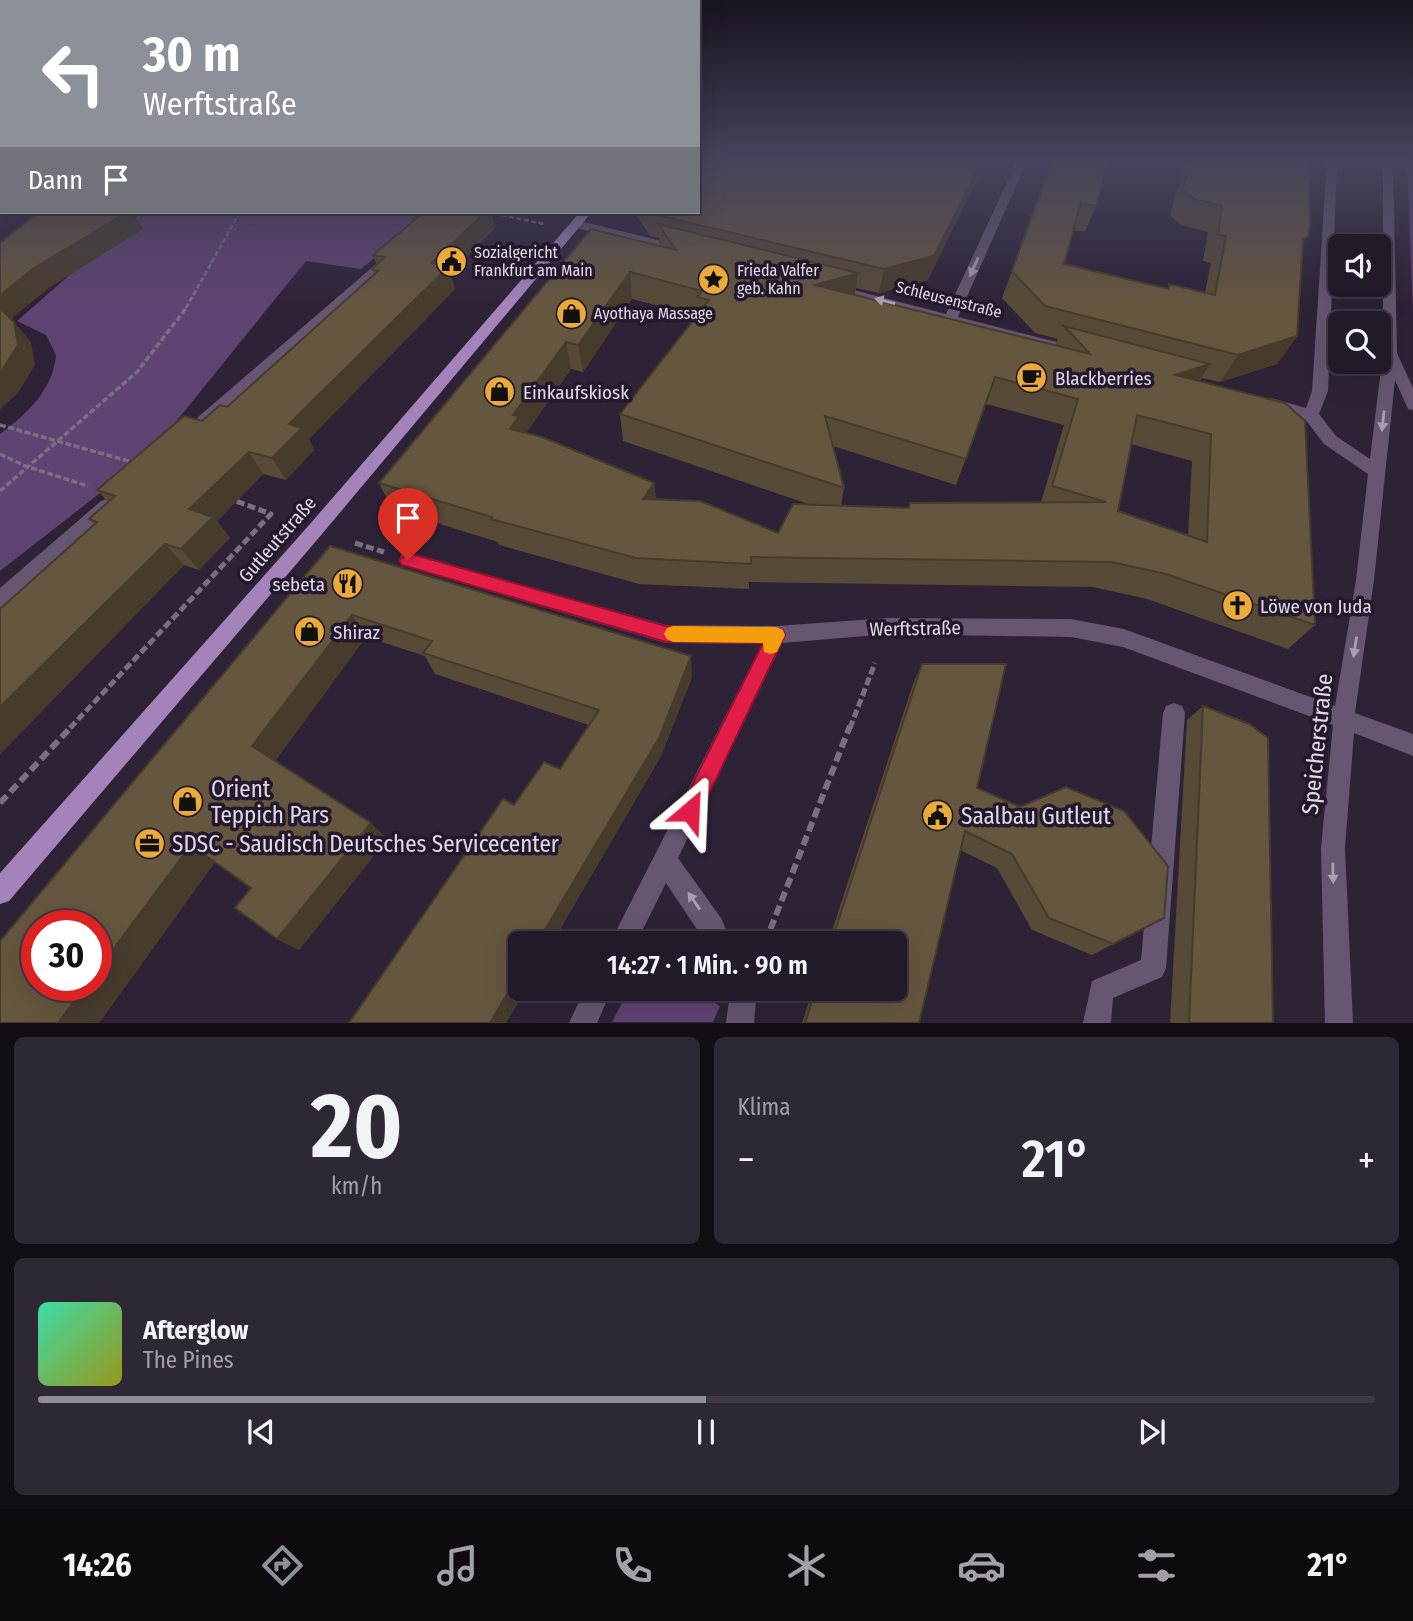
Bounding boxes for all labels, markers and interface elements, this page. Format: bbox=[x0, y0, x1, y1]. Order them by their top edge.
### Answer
text: 30 m bbox=[143, 25, 241, 84]
icon: left bbox=[28, 28, 119, 119]
text: Werftstraße bbox=[143, 85, 297, 123]
icon: arrive bbox=[97, 161, 135, 199]
text: Dann bbox=[28, 165, 83, 196]
map controls bbox=[1328, 234, 1391, 374]
button: sound bbox=[1328, 234, 1391, 297]
place label: Sozialgericht Frankfurt am Main bbox=[474, 243, 593, 280]
public building icon: Sozialgericht Frankfurt am Main bbox=[434, 244, 468, 278]
one-way arrow bbox=[968, 257, 979, 278]
place label: Frieda Valfer geb. Kahn bbox=[737, 261, 819, 298]
place icon: Frieda Valfer geb. Kahn bbox=[697, 262, 731, 296]
street label: Schleusenstraße bbox=[894, 277, 1004, 322]
one-way arrow bbox=[874, 295, 896, 306]
shop icon: Ayothaya Massage bbox=[554, 296, 588, 330]
place label: Ayothaya Massage bbox=[594, 304, 713, 323]
button: search bbox=[1328, 311, 1391, 374]
cafe icon: Blackberries bbox=[1015, 361, 1049, 395]
place label: Blackberries bbox=[1055, 367, 1152, 390]
shop icon: Einkaufskiosk bbox=[483, 375, 517, 409]
place label: Einkaufskiosk bbox=[523, 381, 629, 404]
one-way arrow bbox=[1377, 410, 1388, 432]
pin bbox=[378, 488, 438, 560]
street label: Gutleutstraße bbox=[234, 492, 321, 587]
icon: arrive bbox=[389, 499, 427, 537]
restaurant icon: sebeta bbox=[331, 567, 365, 601]
place label: sebeta bbox=[273, 573, 325, 596]
church icon: Löwe von Juda bbox=[1220, 589, 1254, 623]
place label: Löwe von Juda bbox=[1260, 595, 1372, 618]
shop icon: Shiraz bbox=[293, 615, 327, 649]
street label: Werftstraße bbox=[869, 616, 961, 641]
place label: Shiraz bbox=[333, 621, 381, 644]
one-way arrow bbox=[1349, 636, 1360, 658]
street label: Speicherstraße bbox=[1296, 672, 1338, 816]
position arrow bbox=[653, 774, 727, 848]
place label: Orient Teppich Pars bbox=[211, 775, 329, 829]
shop icon: Orient Teppich Pars bbox=[171, 785, 205, 819]
public building icon: Saalbau Gutleut bbox=[921, 799, 955, 833]
place label: Saalbau Gutleut bbox=[961, 802, 1111, 830]
office icon: SDSC - Saudisch Deutsches Servicecenter bbox=[132, 827, 166, 861]
place label: SDSC - Saudisch Deutsches Servicecenter bbox=[172, 830, 559, 858]
one-way arrow bbox=[1327, 862, 1339, 884]
one-way arrow bbox=[687, 892, 701, 910]
speed limit sign: 30 bbox=[21, 910, 112, 1001]
text: 14:27 · 1 Min. · 90 m bbox=[607, 950, 808, 981]
text: 20 bbox=[311, 1072, 403, 1181]
text: Klima bbox=[738, 1093, 791, 1121]
text: 21° bbox=[1022, 1128, 1091, 1191]
text: − bbox=[738, 1137, 755, 1183]
text: + bbox=[1358, 1137, 1375, 1183]
text: km/h bbox=[331, 1172, 382, 1200]
text: Afterglow bbox=[143, 1315, 248, 1346]
text: The Pines bbox=[143, 1346, 234, 1374]
icon: previous bbox=[242, 1413, 280, 1451]
icon: pause bbox=[687, 1413, 725, 1451]
icon: next bbox=[1133, 1413, 1171, 1451]
icon: directions bbox=[258, 1541, 307, 1590]
icon: music bbox=[433, 1541, 482, 1590]
icon: phone bbox=[608, 1541, 657, 1590]
icon: climate bbox=[782, 1541, 831, 1590]
icon: car bbox=[957, 1541, 1006, 1590]
icon: filters bbox=[1132, 1541, 1181, 1590]
text: 14:26 bbox=[63, 1546, 132, 1584]
text: 21° bbox=[1307, 1546, 1350, 1584]

